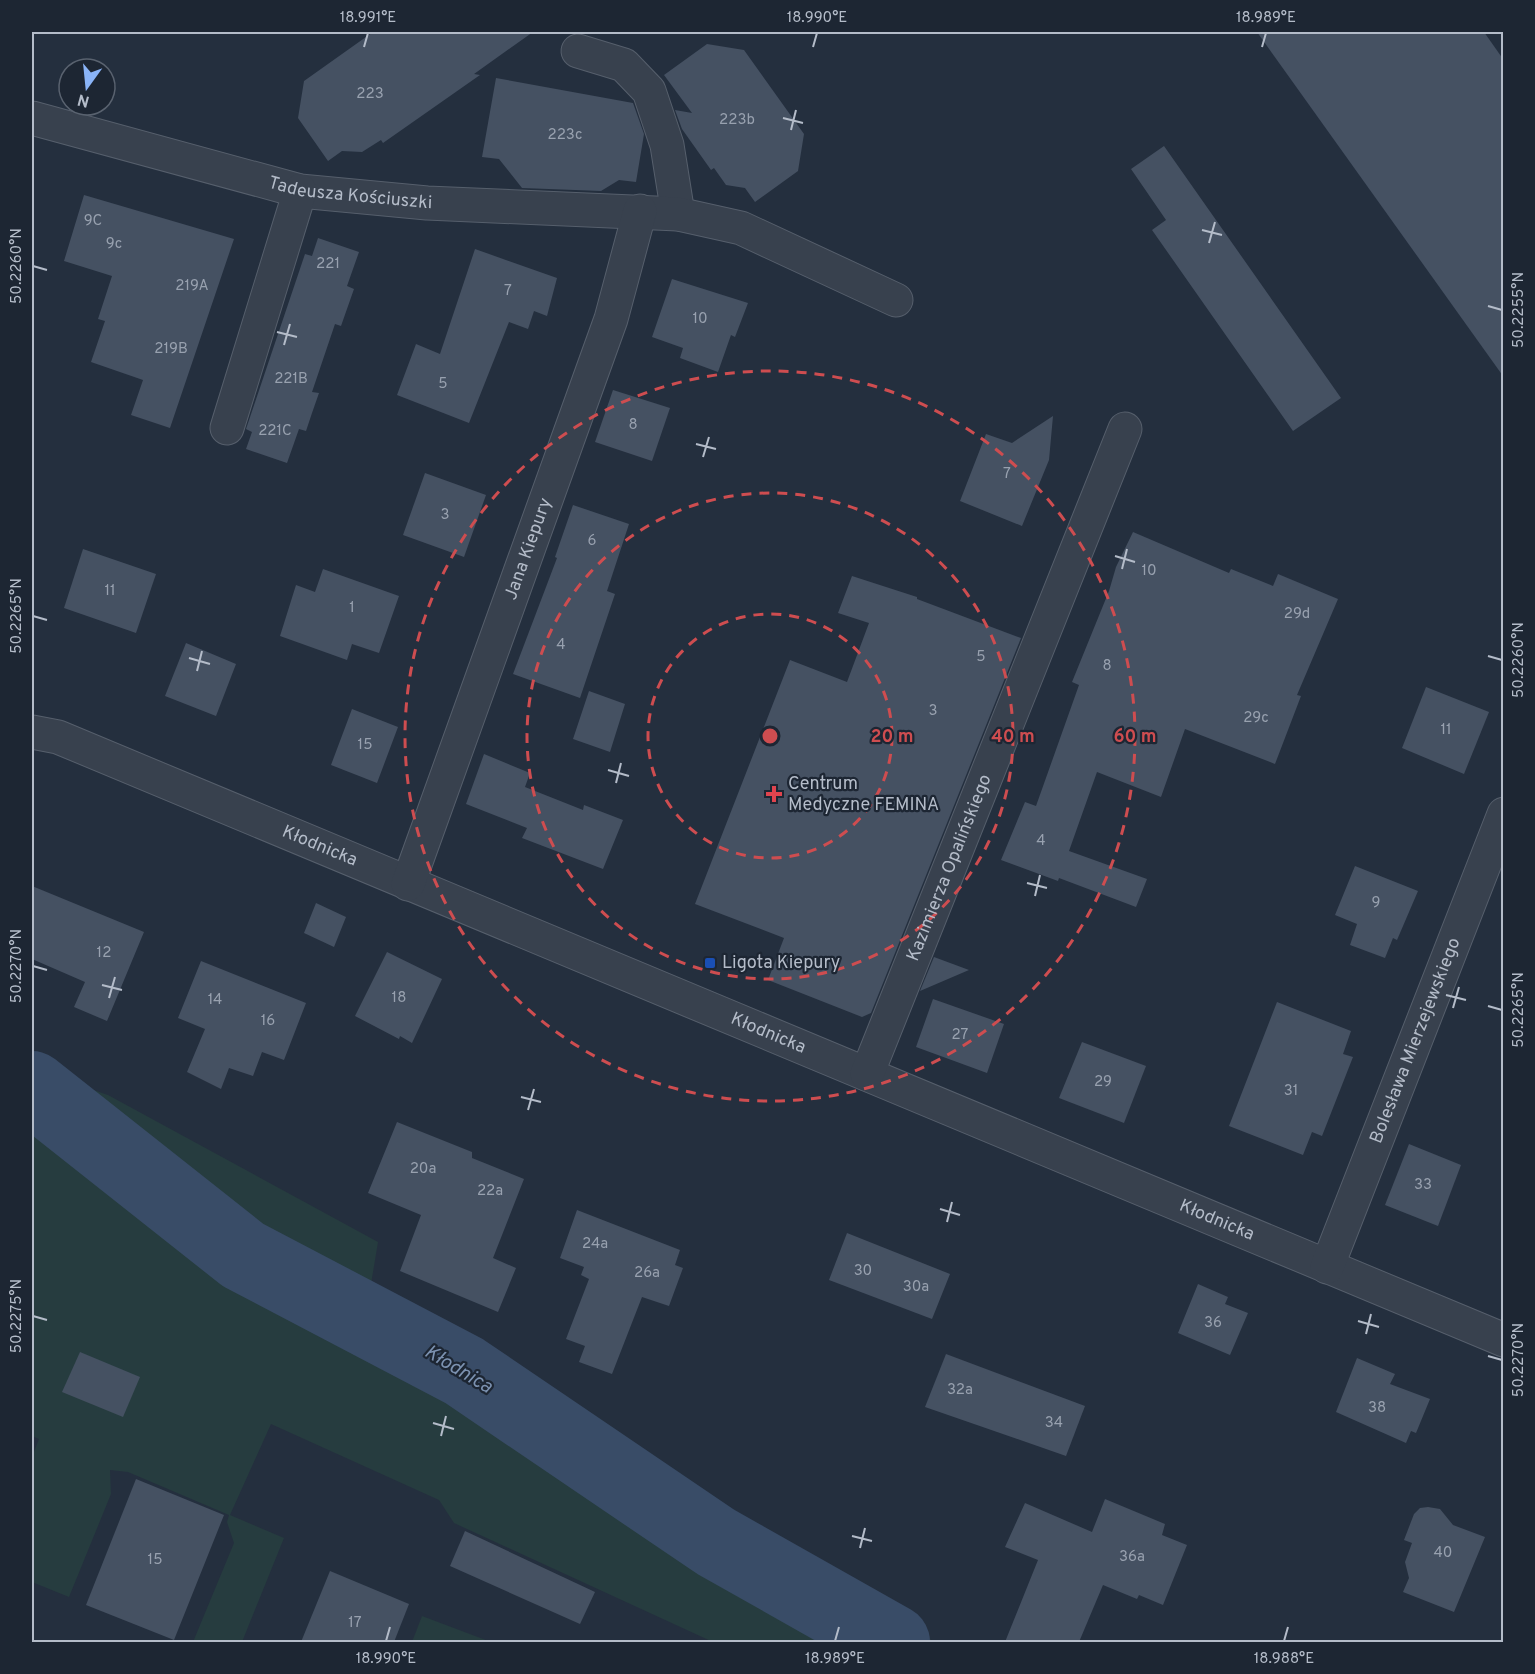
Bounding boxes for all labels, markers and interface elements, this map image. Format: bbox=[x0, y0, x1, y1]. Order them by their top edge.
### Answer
text: 18.991°E bbox=[340, 9, 396, 28]
text: 18.990°E bbox=[787, 9, 847, 28]
text: 18.989°E bbox=[1236, 9, 1296, 28]
north arrow bbox=[57, 57, 117, 117]
house number: 223 bbox=[356, 85, 384, 104]
text: N bbox=[75, 88, 92, 111]
house number: 223b bbox=[719, 111, 755, 130]
house number: 223c bbox=[547, 126, 583, 145]
street label: Tadeusza Kościuszki bbox=[266, 171, 433, 215]
house number: 9C bbox=[84, 212, 102, 231]
text: 50.2260°N bbox=[8, 228, 27, 304]
house number: 9c bbox=[106, 235, 122, 254]
house number: 221 bbox=[316, 255, 340, 274]
text: 50.2255°N bbox=[1510, 272, 1529, 348]
house number: 219A bbox=[175, 277, 209, 296]
house number: 7 bbox=[504, 282, 512, 301]
house number: 10 bbox=[692, 310, 708, 329]
house number: 219B bbox=[154, 340, 188, 359]
house number: 221B bbox=[274, 370, 308, 389]
house number: 5 bbox=[438, 375, 448, 394]
house number: 8 bbox=[628, 416, 638, 435]
house number: 221C bbox=[258, 422, 292, 441]
house number: 7 bbox=[1003, 465, 1011, 484]
street label: Jana Kiepury bbox=[499, 495, 557, 603]
house number: 3 bbox=[440, 506, 450, 525]
house number: 6 bbox=[588, 532, 597, 551]
house number: 10 bbox=[1141, 562, 1157, 581]
text: 50.2265°N bbox=[8, 578, 27, 654]
house number: 11 bbox=[104, 582, 116, 601]
house number: 1 bbox=[349, 599, 355, 618]
house number: 29d bbox=[1284, 605, 1310, 624]
text: 50.2260°N bbox=[1510, 622, 1529, 698]
house number: 4 bbox=[556, 636, 566, 655]
house number: 5 bbox=[976, 648, 986, 667]
house number: 8 bbox=[1102, 657, 1112, 676]
house number: 3 bbox=[928, 702, 938, 721]
house number: 29c bbox=[1243, 709, 1269, 728]
house number: 11 bbox=[1440, 721, 1452, 740]
centre of rings bbox=[760, 726, 780, 746]
text: 20 m bbox=[870, 726, 914, 749]
text: 40 m bbox=[991, 726, 1035, 749]
text: 60 m bbox=[1113, 726, 1157, 749]
house number: 15 bbox=[358, 736, 372, 755]
street label: Kazimierza Opalińskiego bbox=[902, 771, 997, 965]
place label: Centrum Medyczne FEMINA bbox=[788, 773, 939, 817]
marker: Centrum Medyczne FEMINA bbox=[765, 785, 783, 803]
street label: Kłodnicka bbox=[279, 820, 361, 872]
house number: 4 bbox=[1036, 832, 1046, 851]
house number: 9 bbox=[1372, 894, 1380, 913]
text: 50.2270°N bbox=[8, 929, 27, 1003]
street label: Bolesława Mierzejewskiego bbox=[1365, 934, 1466, 1147]
house number: 12 bbox=[97, 944, 111, 963]
place label: Ligota Kiepury bbox=[722, 952, 840, 975]
marker: Ligota Kiepury bbox=[703, 956, 717, 970]
text: 50.2265°N bbox=[1510, 972, 1529, 1048]
house number: 18 bbox=[392, 989, 406, 1008]
house number: 14 bbox=[208, 991, 222, 1010]
street label: Kłodnicka bbox=[727, 1007, 809, 1059]
house number: 16 bbox=[261, 1012, 275, 1031]
house number: 27 bbox=[952, 1026, 969, 1045]
house number: 29 bbox=[1094, 1073, 1112, 1092]
house number: 31 bbox=[1284, 1082, 1298, 1101]
house number: 20a bbox=[410, 1160, 436, 1179]
house number: 33 bbox=[1414, 1176, 1432, 1195]
house number: 22a bbox=[477, 1182, 503, 1201]
street label: Kłodnicka bbox=[1176, 1194, 1258, 1246]
house number: 24a bbox=[582, 1235, 608, 1254]
house number: 30 bbox=[854, 1262, 872, 1281]
house number: 26a bbox=[634, 1264, 660, 1283]
house number: 30a bbox=[903, 1278, 929, 1297]
text: 50.2275°N bbox=[8, 1279, 27, 1353]
house number: 36 bbox=[1204, 1314, 1222, 1333]
text: 50.2270°N bbox=[1510, 1323, 1529, 1397]
water label: Kłodnica bbox=[419, 1340, 497, 1401]
house number: 32a bbox=[947, 1381, 973, 1400]
house number: 38 bbox=[1368, 1399, 1386, 1418]
house number: 34 bbox=[1045, 1414, 1063, 1433]
house number: 40 bbox=[1434, 1544, 1452, 1563]
house number: 36a bbox=[1119, 1548, 1145, 1567]
house number: 15 bbox=[148, 1551, 162, 1570]
house number: 17 bbox=[348, 1614, 362, 1633]
text: 18.990°E bbox=[356, 1650, 416, 1669]
text: 18.989°E bbox=[805, 1650, 865, 1669]
text: 18.988°E bbox=[1254, 1650, 1314, 1669]

